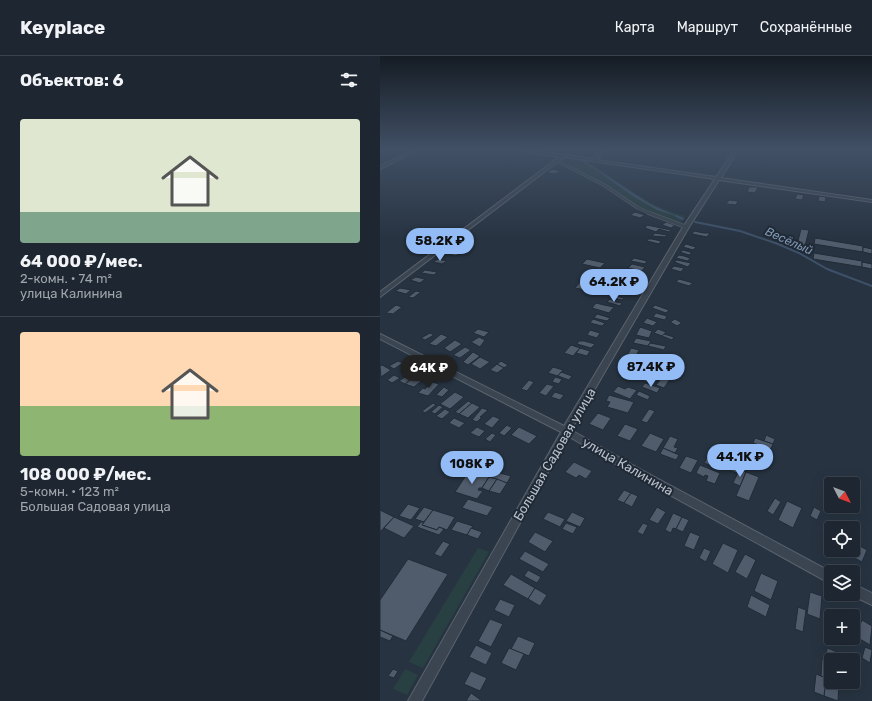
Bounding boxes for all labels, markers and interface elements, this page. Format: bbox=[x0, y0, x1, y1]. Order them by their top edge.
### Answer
text: Keyplace bbox=[20, 16, 105, 39]
text: Карта bbox=[615, 19, 655, 36]
text: Маршрут bbox=[677, 19, 738, 36]
text: Сохранённые bbox=[760, 19, 852, 36]
icon: filters bbox=[338, 69, 360, 91]
text: Объектов: 6 bbox=[20, 70, 124, 90]
icon: home bbox=[154, 145, 226, 217]
water label: Весёлый bbox=[763, 224, 815, 258]
pin: 58.2K ₽ bbox=[403, 228, 477, 262]
text: 58.2K ₽ bbox=[415, 233, 465, 248]
text: 64 000 ₽/мес. bbox=[20, 251, 143, 271]
pin: 64.2K ₽ bbox=[577, 269, 651, 303]
text: 2-комн. · 74 m² bbox=[20, 271, 112, 286]
text: 64.2K ₽ bbox=[589, 274, 639, 289]
text: улица Калинина bbox=[20, 286, 122, 301]
pin: 87.4K ₽ bbox=[614, 354, 688, 388]
pin: 64K ₽ bbox=[401, 355, 457, 389]
icon: home bbox=[154, 358, 226, 430]
text: 87.4K ₽ bbox=[627, 359, 675, 374]
text: 64K ₽ bbox=[410, 360, 448, 375]
street label: Большая Садовая улица bbox=[510, 385, 599, 523]
street label: улица Калинина bbox=[580, 434, 676, 499]
pin: 44.1K ₽ bbox=[703, 444, 777, 478]
text: 44.1K ₽ bbox=[716, 449, 764, 464]
pin: 108K ₽ bbox=[439, 451, 505, 485]
text: 108K ₽ bbox=[450, 456, 494, 471]
text: 108 000 ₽/мес. bbox=[20, 464, 151, 484]
north arrow bbox=[824, 477, 860, 513]
map controls bbox=[824, 477, 860, 689]
text: 5-комн. · 123 m² bbox=[20, 484, 119, 499]
text: Большая Садовая улица bbox=[20, 499, 171, 514]
button: locate bbox=[824, 521, 860, 557]
button: layers bbox=[824, 565, 860, 601]
button: + bbox=[824, 609, 860, 645]
button: − bbox=[824, 653, 860, 689]

